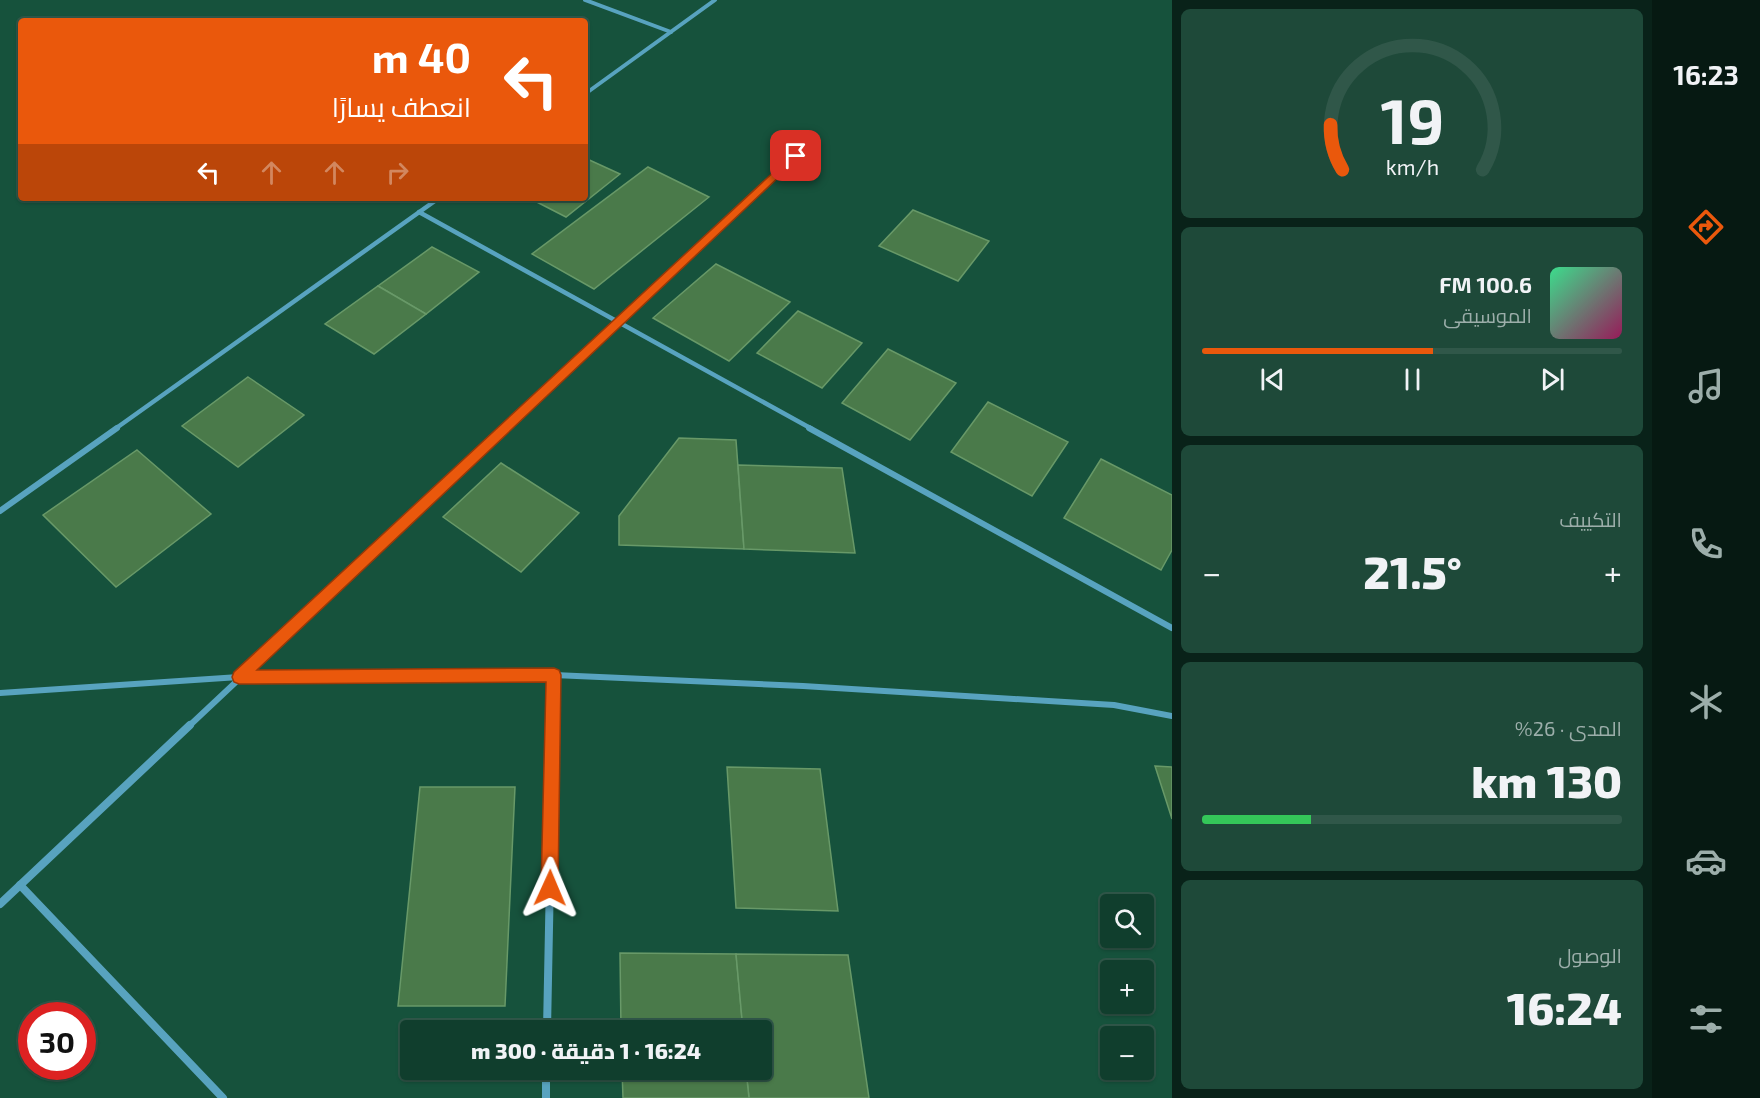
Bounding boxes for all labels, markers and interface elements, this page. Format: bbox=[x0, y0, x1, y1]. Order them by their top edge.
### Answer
text: 40 m bbox=[372, 31, 471, 81]
icon: left bbox=[492, 42, 570, 120]
text: 16:23 bbox=[1673, 58, 1739, 90]
text: 19 bbox=[1380, 83, 1444, 158]
text: انعطف يسارًا bbox=[332, 90, 471, 122]
pin bbox=[770, 130, 821, 181]
icon: arrive bbox=[779, 139, 812, 172]
text: km/h bbox=[1385, 155, 1439, 180]
icon: left bbox=[192, 156, 225, 189]
icon: ahead bbox=[255, 156, 288, 189]
icon: ahead bbox=[318, 156, 351, 189]
icon: right bbox=[381, 156, 414, 189]
icon: directions bbox=[1685, 206, 1727, 248]
text: 100.6 FM bbox=[1439, 271, 1532, 297]
text: الموسيقى bbox=[1443, 303, 1532, 327]
icon: previous bbox=[1256, 363, 1289, 396]
icon: pause bbox=[1396, 363, 1429, 396]
icon: next bbox=[1536, 363, 1569, 396]
icon: music bbox=[1685, 365, 1727, 407]
text: التكييف bbox=[1559, 507, 1622, 531]
icon: phone bbox=[1685, 523, 1727, 565]
text: 21.5° bbox=[1363, 544, 1462, 598]
text: − bbox=[1202, 552, 1221, 592]
text: + bbox=[1604, 552, 1622, 592]
icon: climate bbox=[1685, 681, 1727, 723]
text: المدى · 26% bbox=[1515, 716, 1622, 740]
text: 130 km bbox=[1471, 753, 1622, 807]
icon: car bbox=[1685, 840, 1727, 882]
position arrow bbox=[518, 856, 582, 920]
map controls bbox=[1100, 894, 1154, 1080]
button: search bbox=[1100, 894, 1154, 948]
text: الوصول bbox=[1558, 943, 1622, 967]
button: + bbox=[1100, 960, 1154, 1014]
text: 16:24 bbox=[1507, 980, 1622, 1034]
icon: filters bbox=[1685, 998, 1727, 1040]
speed limit sign: 30 bbox=[18, 1002, 96, 1080]
button: − bbox=[1100, 1026, 1154, 1080]
text: 16:24 · 1 دقيقة · 300 m bbox=[471, 1037, 701, 1063]

